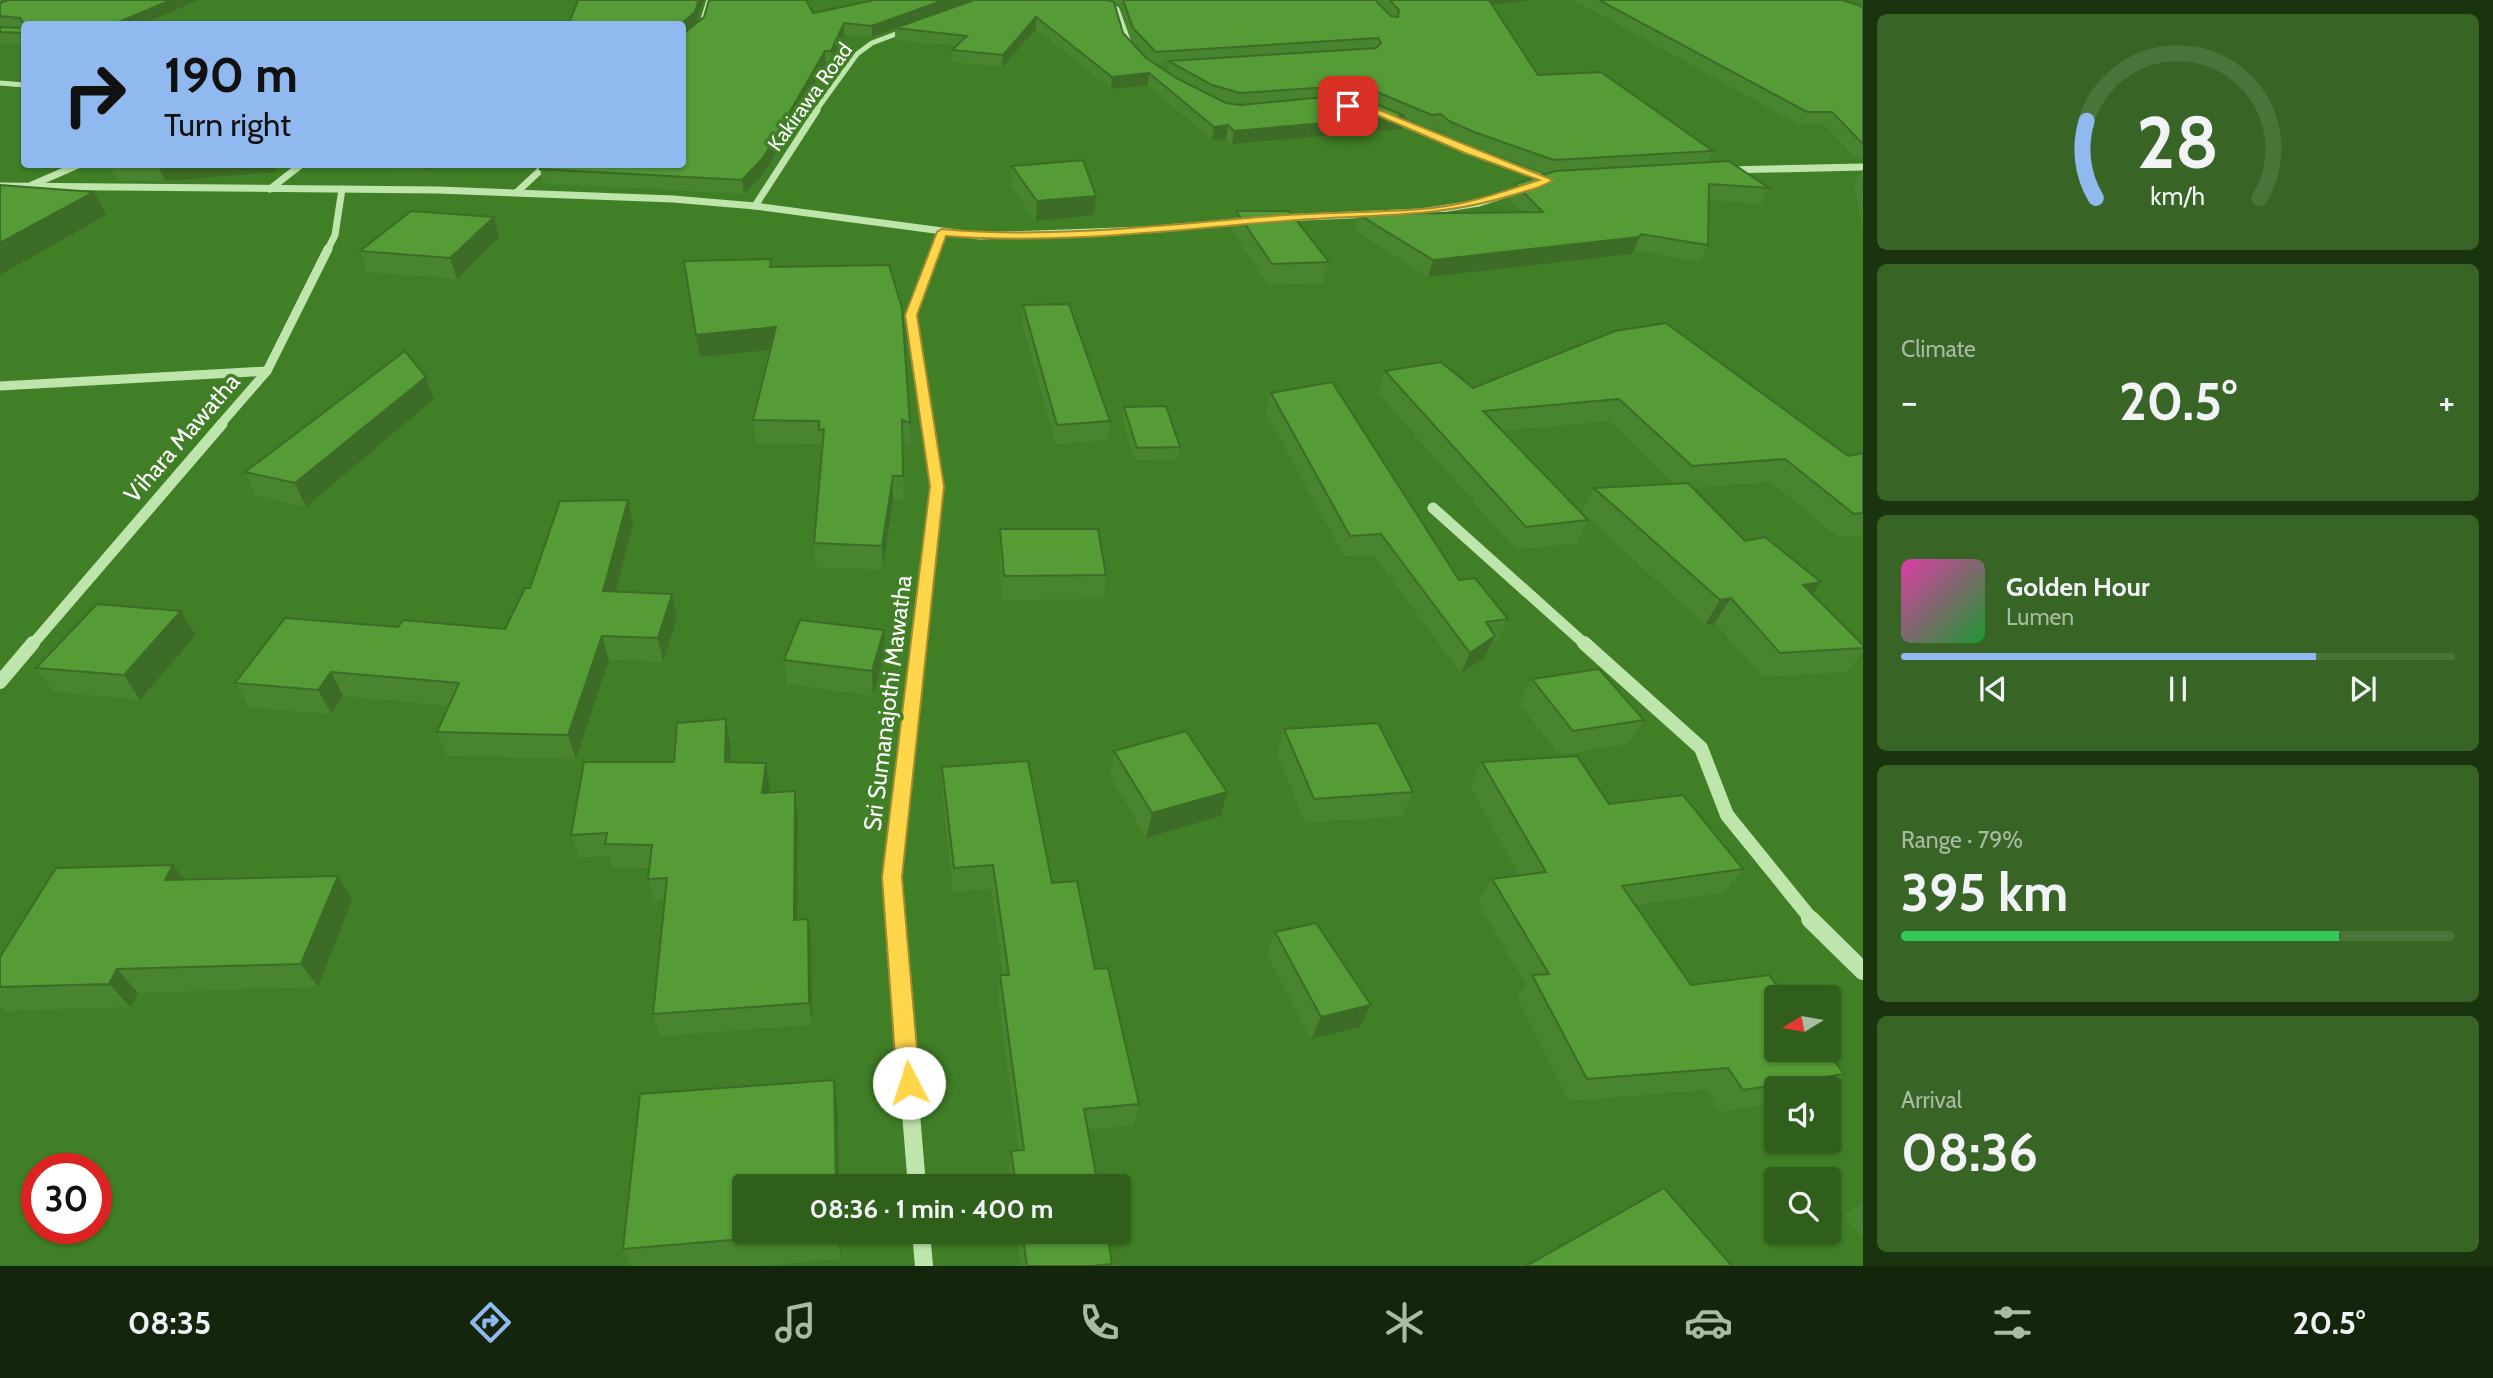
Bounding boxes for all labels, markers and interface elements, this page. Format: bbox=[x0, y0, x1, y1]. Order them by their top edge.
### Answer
street label: Kakirawa Road bbox=[762, 38, 857, 156]
text: 190 m bbox=[164, 45, 298, 104]
icon: right bbox=[49, 49, 140, 140]
pin bbox=[1318, 76, 1378, 136]
icon: arrive bbox=[1329, 87, 1367, 125]
text: 28 bbox=[2137, 99, 2219, 187]
text: Turn right bbox=[164, 105, 291, 144]
text: km/h bbox=[2151, 181, 2205, 211]
text: Climate bbox=[1901, 335, 1976, 363]
street label: Vihara Mawatha bbox=[118, 367, 246, 508]
text: 20.5° bbox=[2119, 370, 2237, 433]
text: − bbox=[1901, 378, 1918, 425]
text: + bbox=[2438, 378, 2455, 425]
text: Golden Hour bbox=[2006, 571, 2149, 603]
street label: Sri Sumanajothi Mawatha bbox=[857, 573, 918, 832]
text: Lumen bbox=[2006, 603, 2074, 631]
icon: previous bbox=[1974, 670, 2012, 708]
icon: pause bbox=[2159, 670, 2197, 708]
icon: next bbox=[2344, 670, 2382, 708]
text: Range · 79% bbox=[1901, 826, 2023, 854]
text: 395 km bbox=[1901, 861, 2068, 924]
north arrow bbox=[1764, 985, 1841, 1062]
map controls bbox=[1764, 985, 1841, 1244]
position arrow bbox=[872, 1046, 946, 1120]
button: sound bbox=[1764, 1076, 1841, 1153]
text: Arrival bbox=[1901, 1086, 1962, 1114]
text: 08:36 bbox=[1901, 1121, 2038, 1184]
speed limit sign: 30 bbox=[21, 1153, 112, 1244]
button: search bbox=[1764, 1167, 1841, 1244]
text: 08:36 · 1 min · 400 m bbox=[810, 1193, 1053, 1225]
icon: directions bbox=[466, 1298, 515, 1347]
icon: music bbox=[771, 1298, 820, 1347]
icon: phone bbox=[1075, 1298, 1124, 1347]
icon: climate bbox=[1380, 1298, 1429, 1347]
icon: car bbox=[1684, 1298, 1733, 1347]
icon: filters bbox=[1988, 1298, 2037, 1347]
text: 08:35 bbox=[128, 1303, 211, 1342]
text: 20.5° bbox=[2293, 1303, 2365, 1342]

